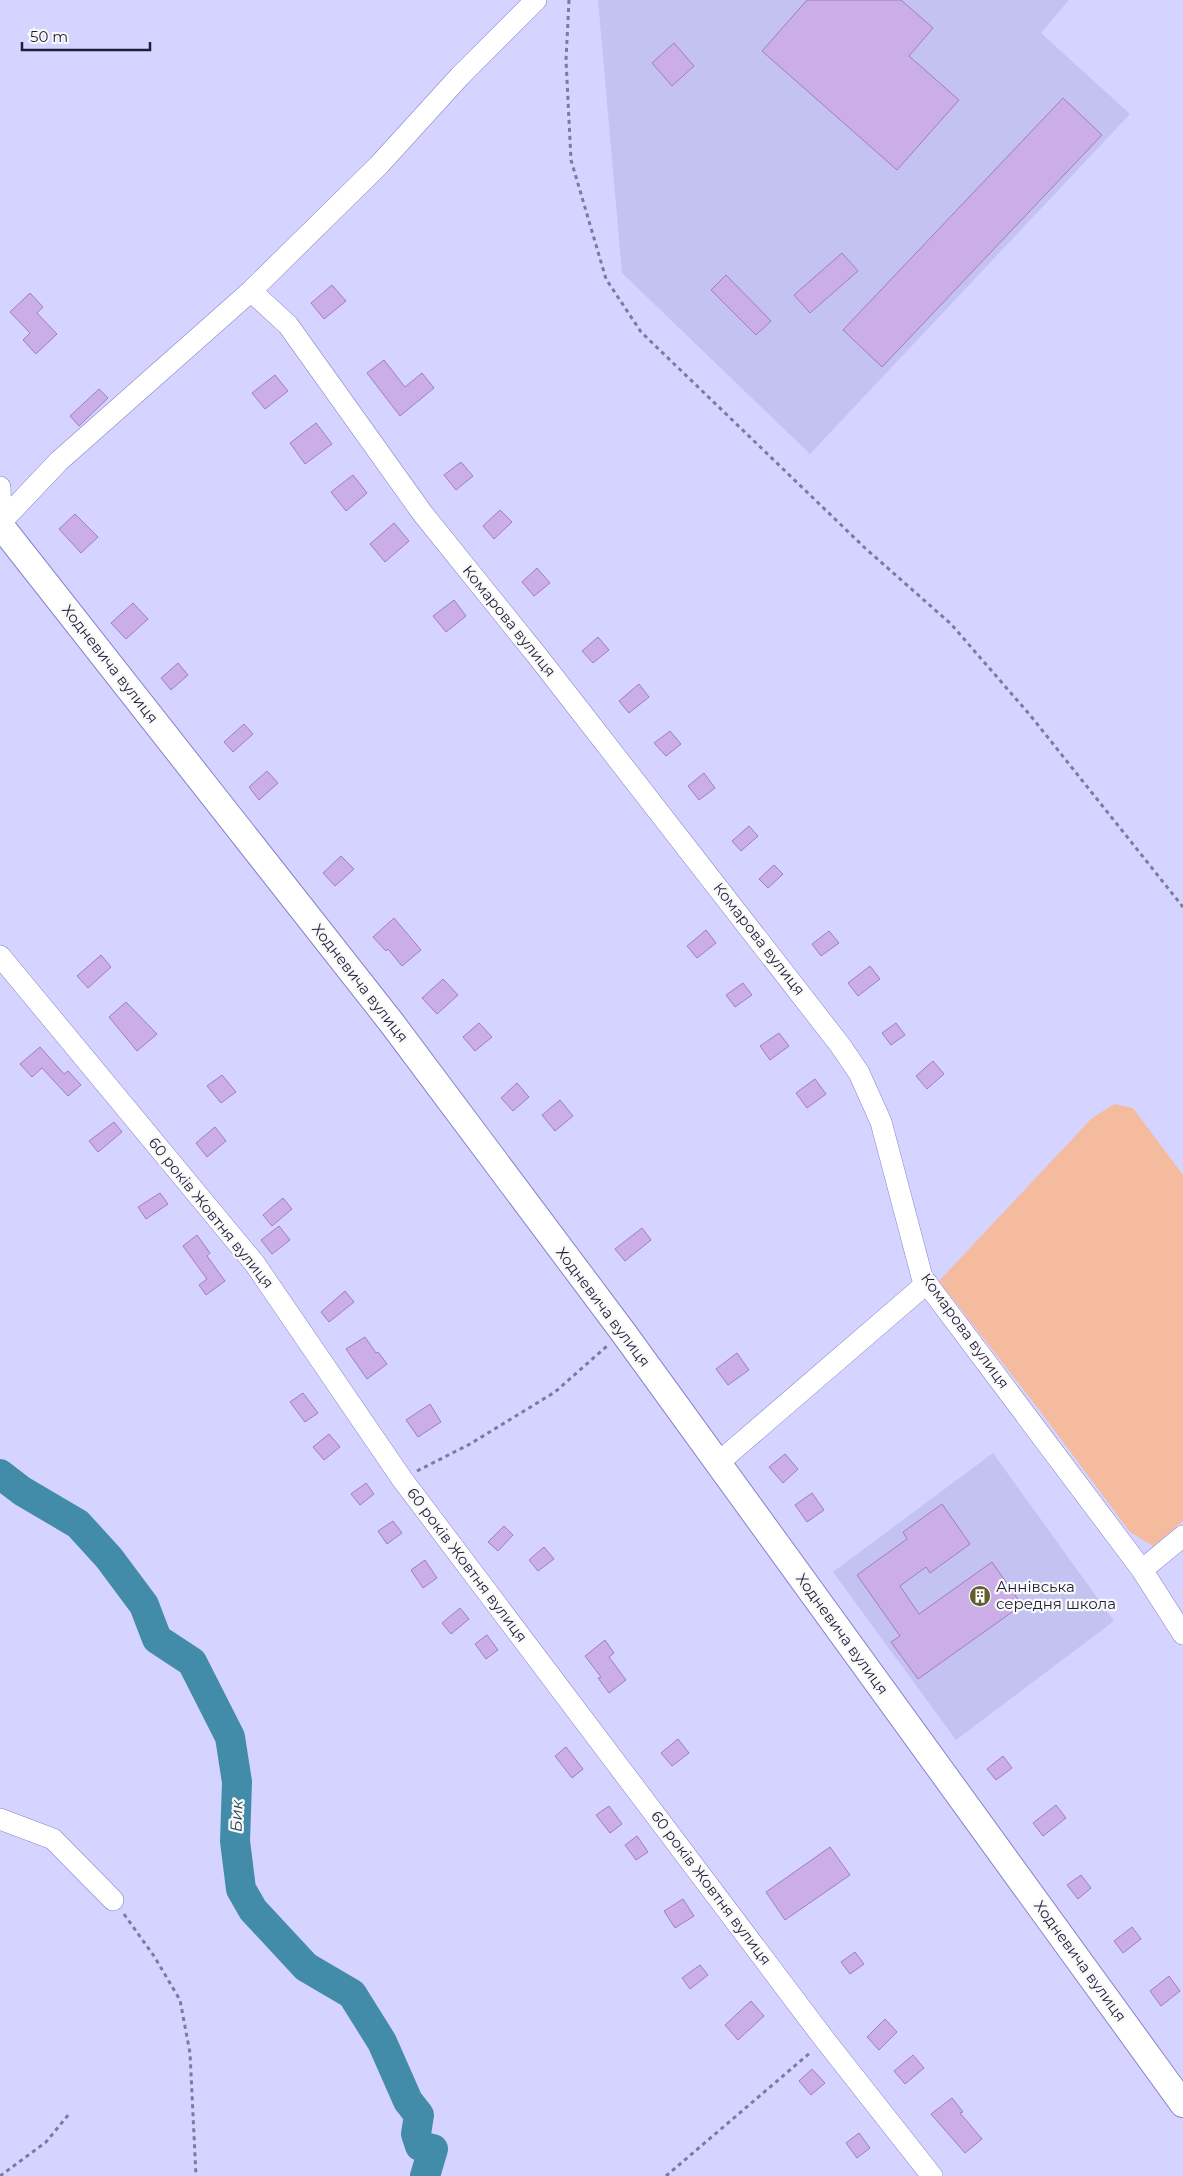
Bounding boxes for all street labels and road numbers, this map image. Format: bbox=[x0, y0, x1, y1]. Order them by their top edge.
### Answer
street label: Комарова вулиця bbox=[459, 561, 560, 680]
street label: Ходневича вулиця bbox=[58, 601, 163, 727]
street label: Комарова вулиця bbox=[709, 878, 809, 999]
street label: Ходневича вулиця bbox=[308, 920, 413, 1046]
street label: 60 років Жовтня вулиця bbox=[145, 1133, 278, 1292]
street label: Ходневича вулиця bbox=[552, 1243, 655, 1370]
street label: Комарова вулиця bbox=[917, 1269, 1014, 1392]
street label: 60 років Жовтня вулиця bbox=[403, 1484, 532, 1646]
street label: Ходневича вулиця bbox=[792, 1569, 893, 1698]
street label: 60 років Жовтня вулиця bbox=[647, 1807, 776, 1969]
street label: Ходневича вулиця bbox=[1030, 1896, 1131, 2025]

